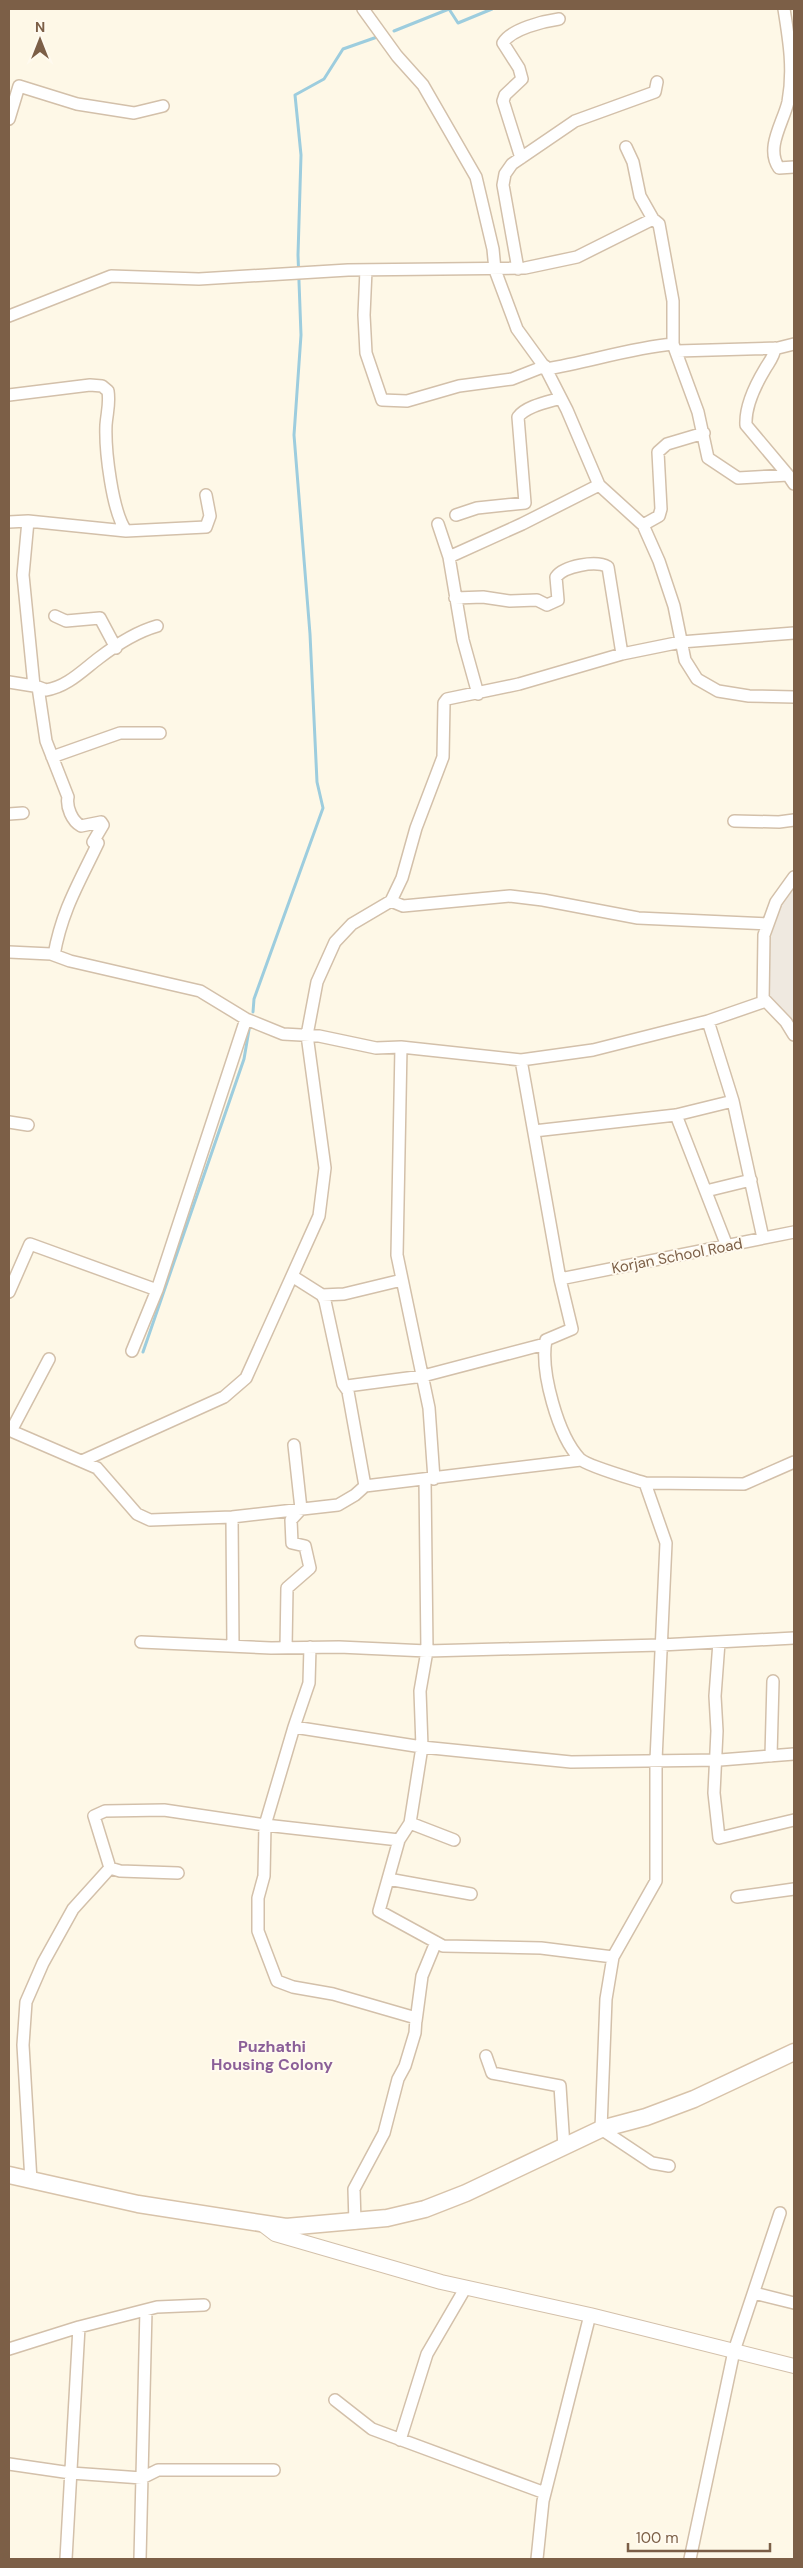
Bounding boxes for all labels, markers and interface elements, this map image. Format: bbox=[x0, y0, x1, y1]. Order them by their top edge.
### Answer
north arrow bbox=[15, 15, 65, 65]
text: N bbox=[35, 18, 45, 36]
street label: Korjan School Road bbox=[610, 1233, 744, 1279]
district label: Puzhathi Housing Colony bbox=[211, 2036, 333, 2075]
scale bar bbox=[628, 2520, 770, 2552]
text: 100 m bbox=[636, 2528, 679, 2548]

